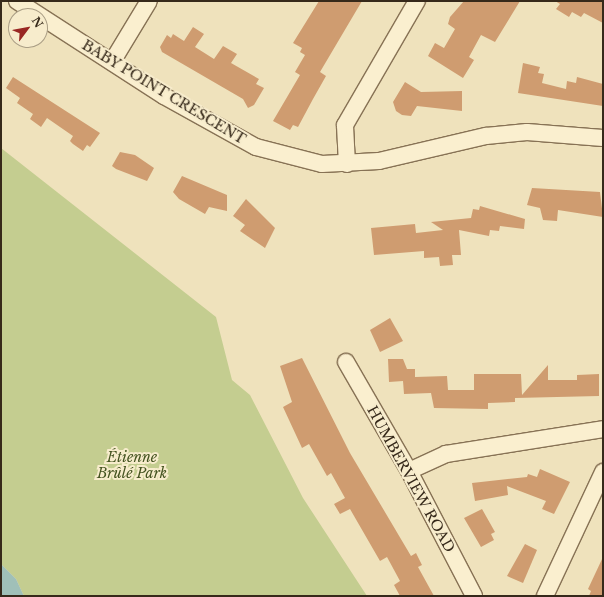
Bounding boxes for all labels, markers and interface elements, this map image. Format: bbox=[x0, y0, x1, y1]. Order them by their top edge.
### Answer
north arrow bbox=[8, 8, 48, 48]
text: N bbox=[29, 14, 46, 30]
street label: BABY POINT CRESCENT bbox=[79, 36, 249, 148]
street label: HUMBERVIEW ROAD bbox=[363, 402, 459, 556]
park label: Étienne Brûlé Park bbox=[97, 449, 167, 482]

